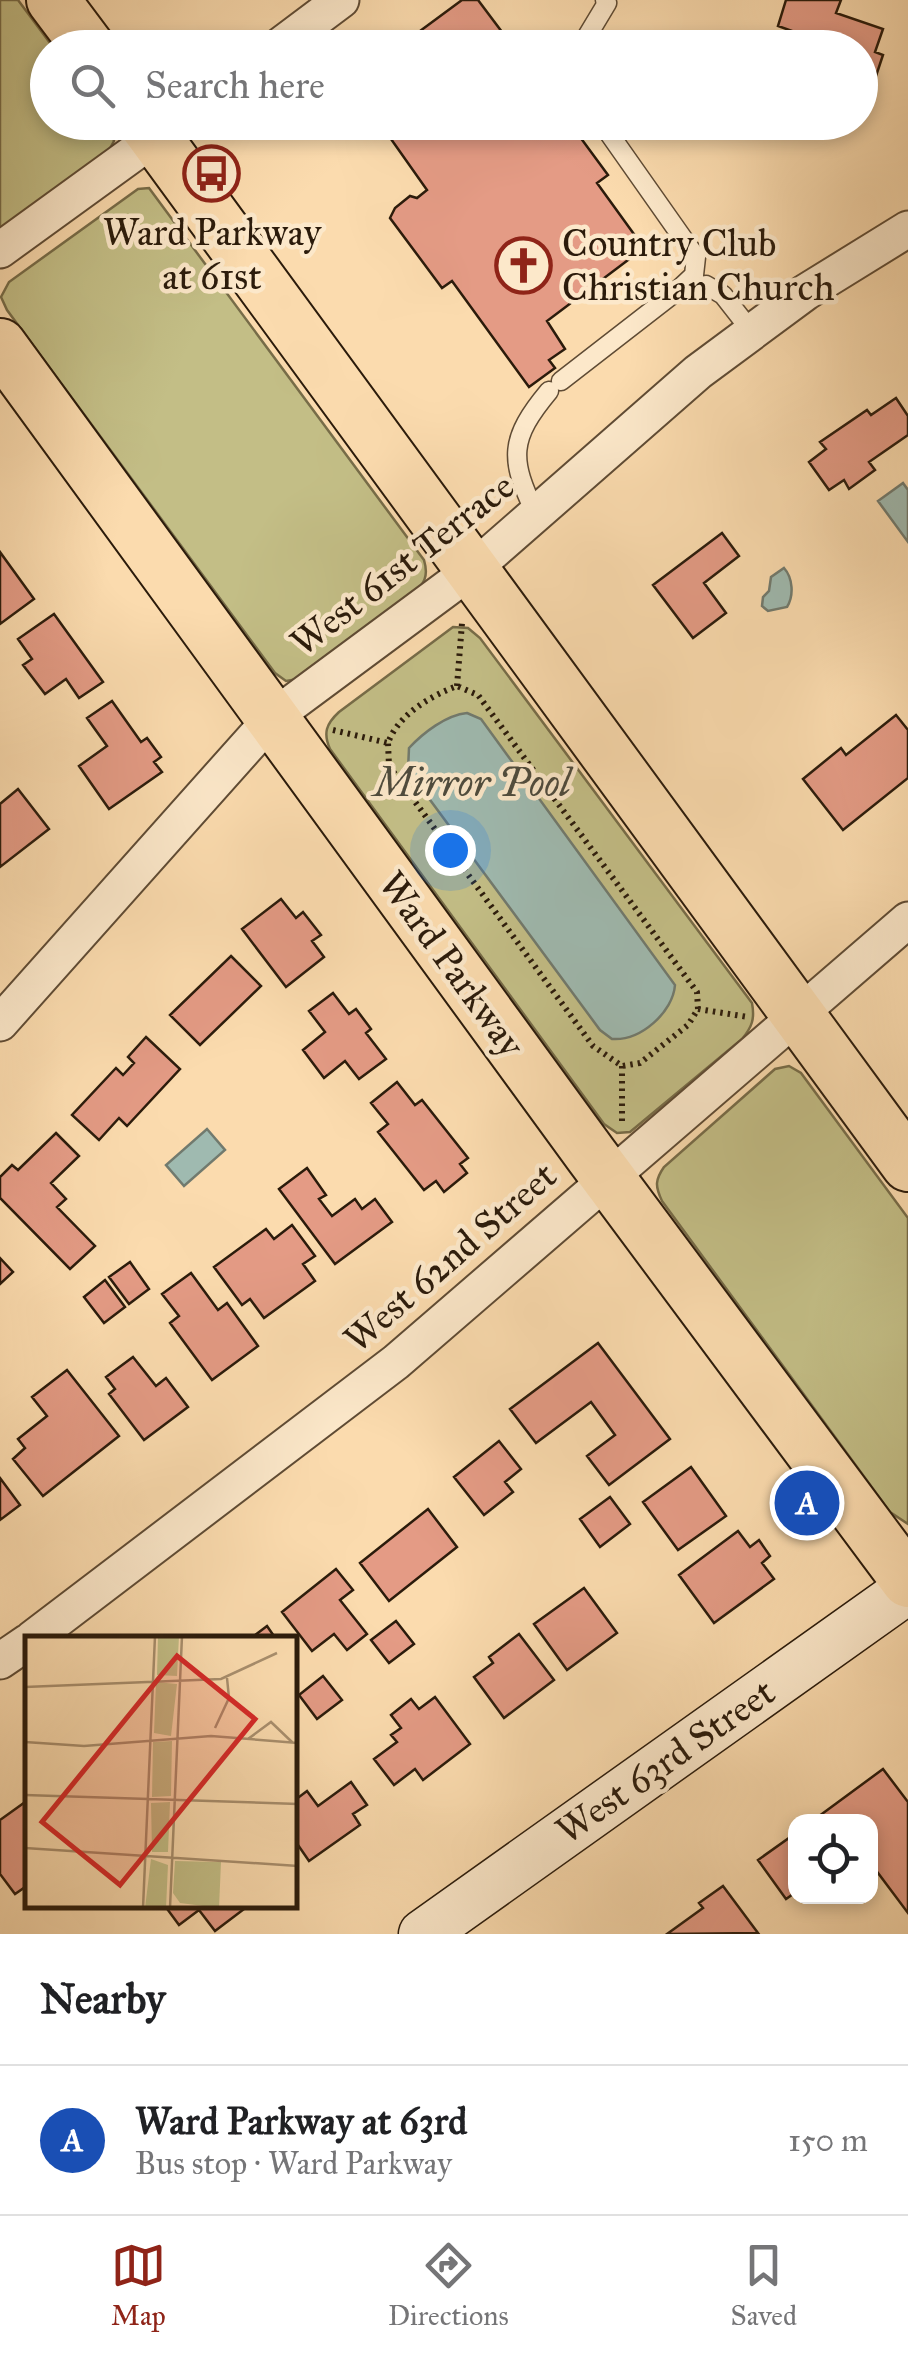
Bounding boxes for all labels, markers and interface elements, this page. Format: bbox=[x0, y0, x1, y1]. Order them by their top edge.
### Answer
search box bbox=[30, 30, 878, 140]
icon: search bbox=[65, 58, 120, 113]
text: Search here bbox=[145, 62, 325, 108]
bus stop icon: Ward Parkway at 61st bbox=[182, 144, 242, 204]
place label: Ward Parkway at 61st bbox=[103, 209, 322, 299]
place label: Country Club Christian Church bbox=[562, 220, 835, 310]
church icon: Country Club Christian Church bbox=[493, 235, 553, 295]
street label: West 61st Terrace bbox=[281, 463, 523, 665]
water label: Mirror Pool bbox=[370, 758, 574, 807]
your location bbox=[425, 825, 476, 876]
street label: Ward Parkway bbox=[369, 862, 536, 1067]
street label: West 62nd Street bbox=[334, 1152, 566, 1362]
pin: A bbox=[774, 1466, 840, 1540]
inset map bbox=[25, 1636, 298, 1909]
street label: West 63rd Street bbox=[547, 1669, 783, 1853]
map controls bbox=[788, 1814, 878, 1904]
button: locate bbox=[788, 1814, 878, 1904]
text: Nearby bbox=[40, 1973, 165, 2025]
text: Ward Parkway at 63rd bbox=[135, 2098, 467, 2144]
text: A bbox=[62, 2121, 83, 2160]
text: 150 m bbox=[788, 2121, 868, 2160]
text: Bus stop · Ward Parkway bbox=[135, 2144, 452, 2183]
tab: Map bbox=[111, 2238, 166, 2333]
tab: Directions bbox=[388, 2238, 509, 2333]
tab: Saved bbox=[731, 2238, 797, 2333]

